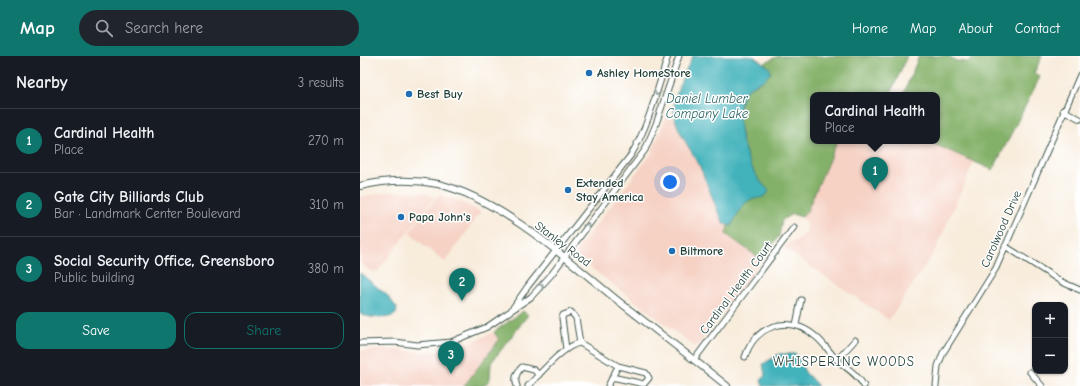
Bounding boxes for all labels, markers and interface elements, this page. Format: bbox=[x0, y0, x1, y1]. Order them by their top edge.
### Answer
search box bbox=[79, 10, 359, 46]
text: Map bbox=[20, 17, 55, 39]
icon: search bbox=[93, 17, 115, 39]
text: Search here bbox=[125, 19, 203, 37]
text: Home bbox=[852, 20, 888, 37]
text: Map bbox=[910, 20, 936, 37]
text: About bbox=[958, 20, 993, 37]
text: Contact bbox=[1015, 20, 1060, 37]
place label: Ashley HomeStore bbox=[597, 66, 691, 80]
marker: Ashley HomeStore bbox=[584, 68, 594, 78]
text: Nearby bbox=[16, 73, 67, 92]
text: 3 results bbox=[298, 75, 344, 90]
place label: Best Buy bbox=[417, 87, 463, 101]
marker: Best Buy bbox=[404, 89, 414, 99]
one-way arrow bbox=[653, 89, 662, 96]
water label: Daniel Lumber Company Lake bbox=[666, 91, 749, 121]
popup bbox=[810, 92, 940, 144]
text: Cardinal Health bbox=[825, 102, 925, 120]
text: Place bbox=[825, 120, 854, 135]
text: Cardinal Health bbox=[54, 124, 154, 142]
text: 1 bbox=[26, 133, 32, 148]
text: 270 m bbox=[308, 133, 344, 148]
text: Place bbox=[54, 142, 84, 157]
pin: 1 bbox=[862, 157, 888, 190]
your location bbox=[660, 172, 680, 192]
place label: Extended Stay America bbox=[576, 176, 644, 204]
marker: Extended Stay America bbox=[563, 185, 573, 195]
text: Gate City Billiards Club bbox=[54, 188, 204, 206]
street label: Carolwood Drive bbox=[978, 188, 1024, 270]
text: 2 bbox=[26, 197, 32, 212]
text: 310 m bbox=[309, 197, 344, 212]
text: Bar · Landmark Center Boulevard bbox=[54, 206, 241, 221]
place label: Papa John's bbox=[409, 210, 471, 224]
marker: Papa John's bbox=[396, 212, 406, 222]
street label: Stanley Road bbox=[532, 218, 594, 270]
one-way arrow bbox=[582, 223, 590, 230]
street label: Cardinal Health Court bbox=[697, 239, 776, 337]
place label: Biltmore bbox=[680, 244, 723, 258]
marker: Biltmore bbox=[667, 246, 677, 256]
text: Social Security Office, Greensboro bbox=[54, 252, 274, 270]
text: 3 bbox=[26, 261, 32, 276]
text: 380 m bbox=[308, 261, 344, 276]
pin: 2 bbox=[449, 268, 475, 301]
text: Public building bbox=[54, 270, 135, 285]
one-way arrow bbox=[536, 284, 543, 291]
map controls bbox=[1032, 302, 1068, 374]
button: + bbox=[1032, 302, 1068, 338]
button: Save bbox=[16, 312, 176, 349]
button: Share bbox=[184, 312, 344, 349]
button: − bbox=[1032, 338, 1068, 374]
pin: 3 bbox=[438, 341, 464, 374]
district label: WHISPERING WOODS bbox=[773, 354, 915, 369]

